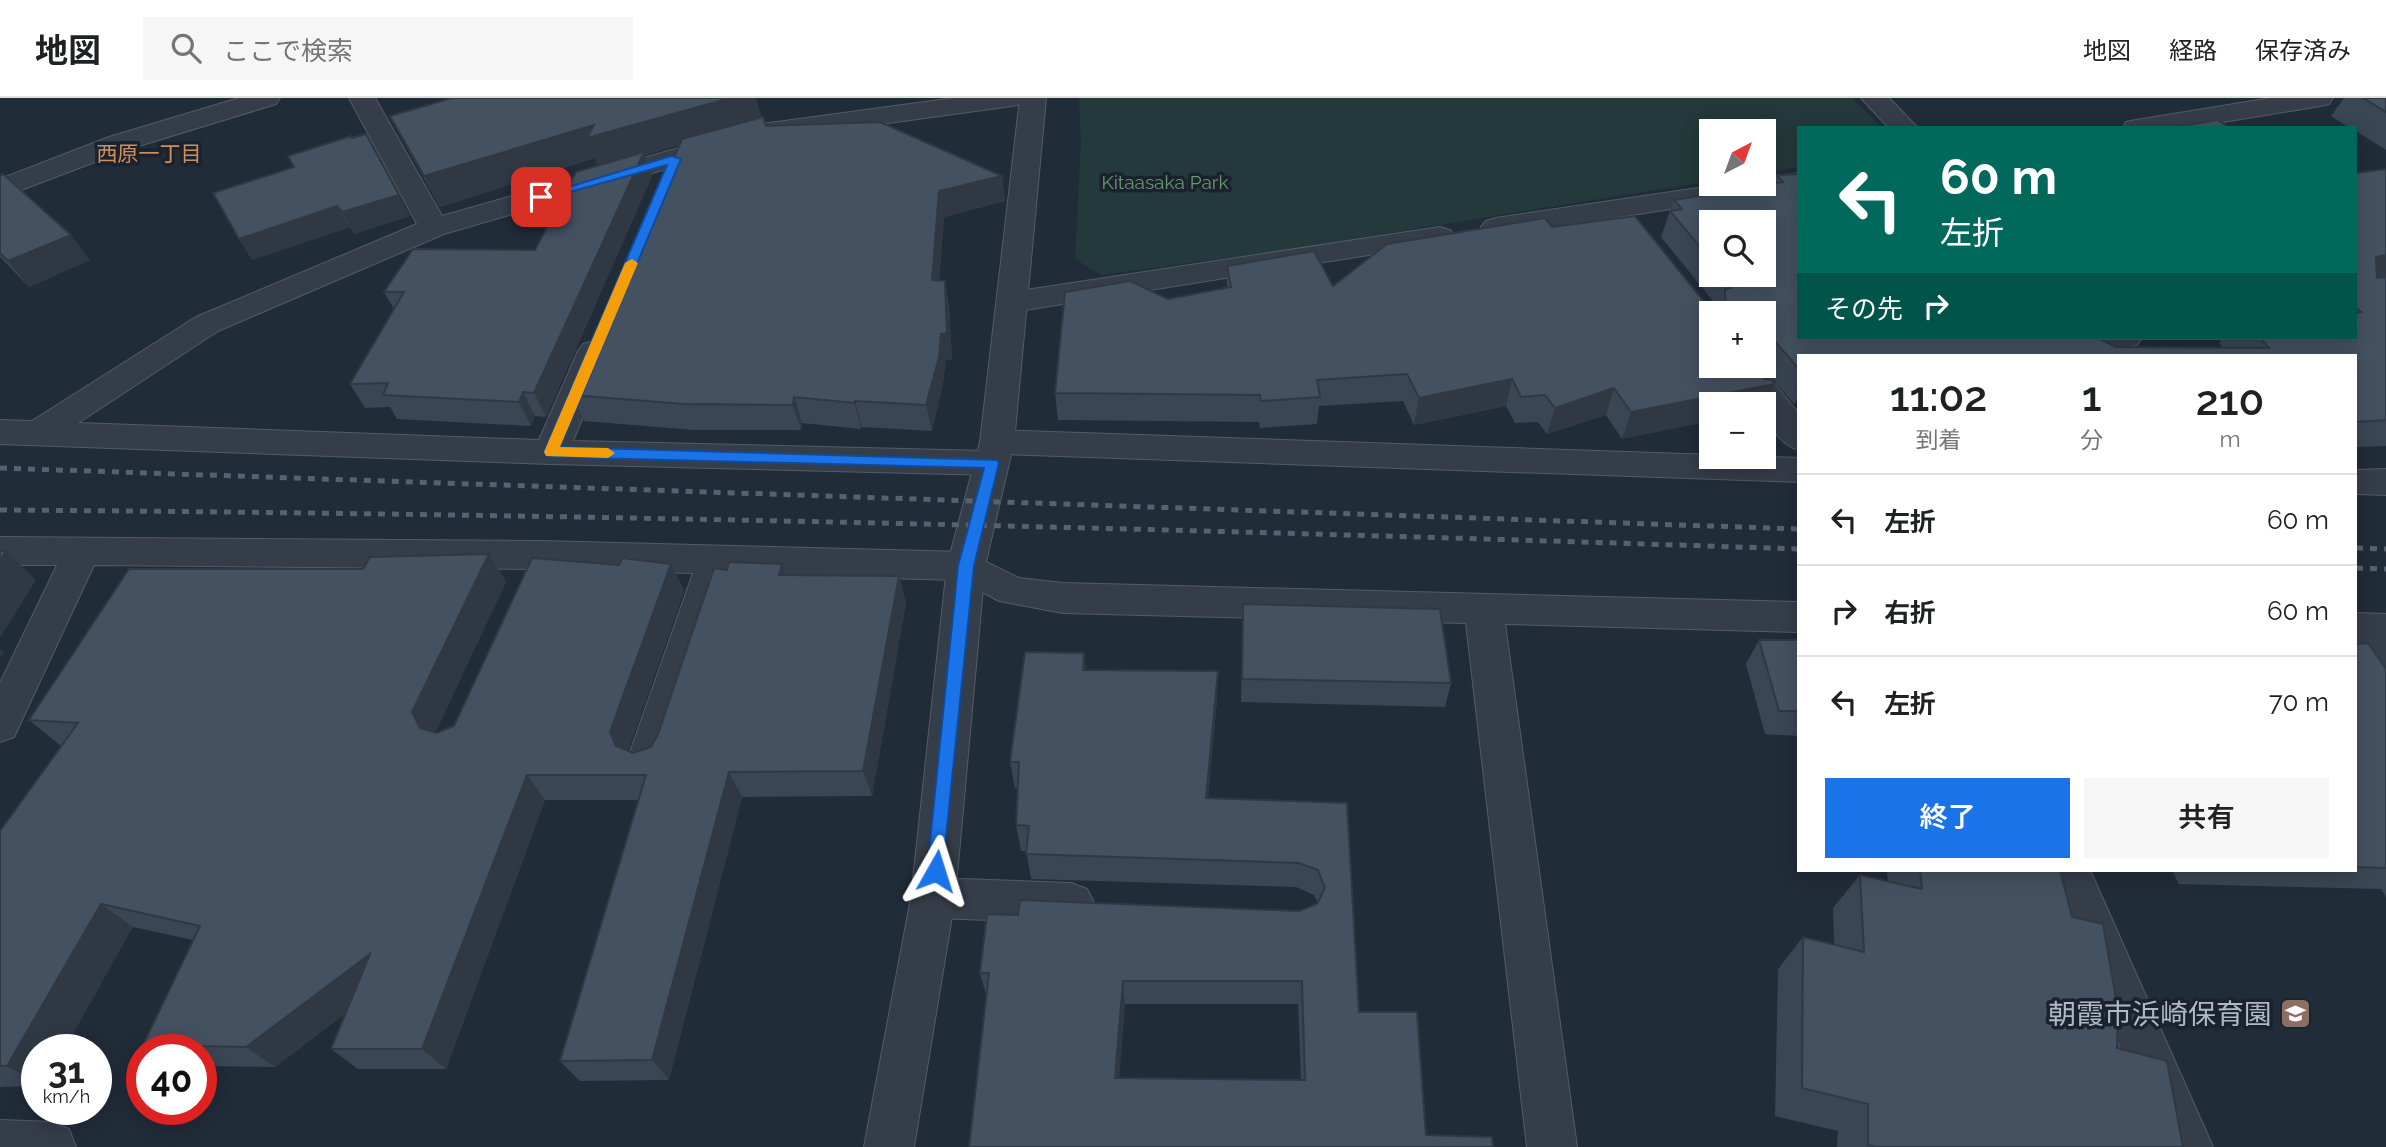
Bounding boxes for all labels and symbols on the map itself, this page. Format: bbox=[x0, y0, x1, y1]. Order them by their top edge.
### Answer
north arrow bbox=[1699, 119, 1776, 196]
district label: 西原一丁目 bbox=[97, 141, 202, 166]
pin bbox=[511, 167, 571, 227]
park label: Kitaasaka Park bbox=[1101, 171, 1229, 193]
position arrow bbox=[899, 834, 973, 908]
school or university icon: 朝霞市浜崎保育園 bbox=[2278, 997, 2312, 1031]
place label: 朝霞市浜崎保育園 bbox=[2048, 998, 2272, 1031]
speed limit sign: 40 bbox=[126, 1034, 217, 1125]

